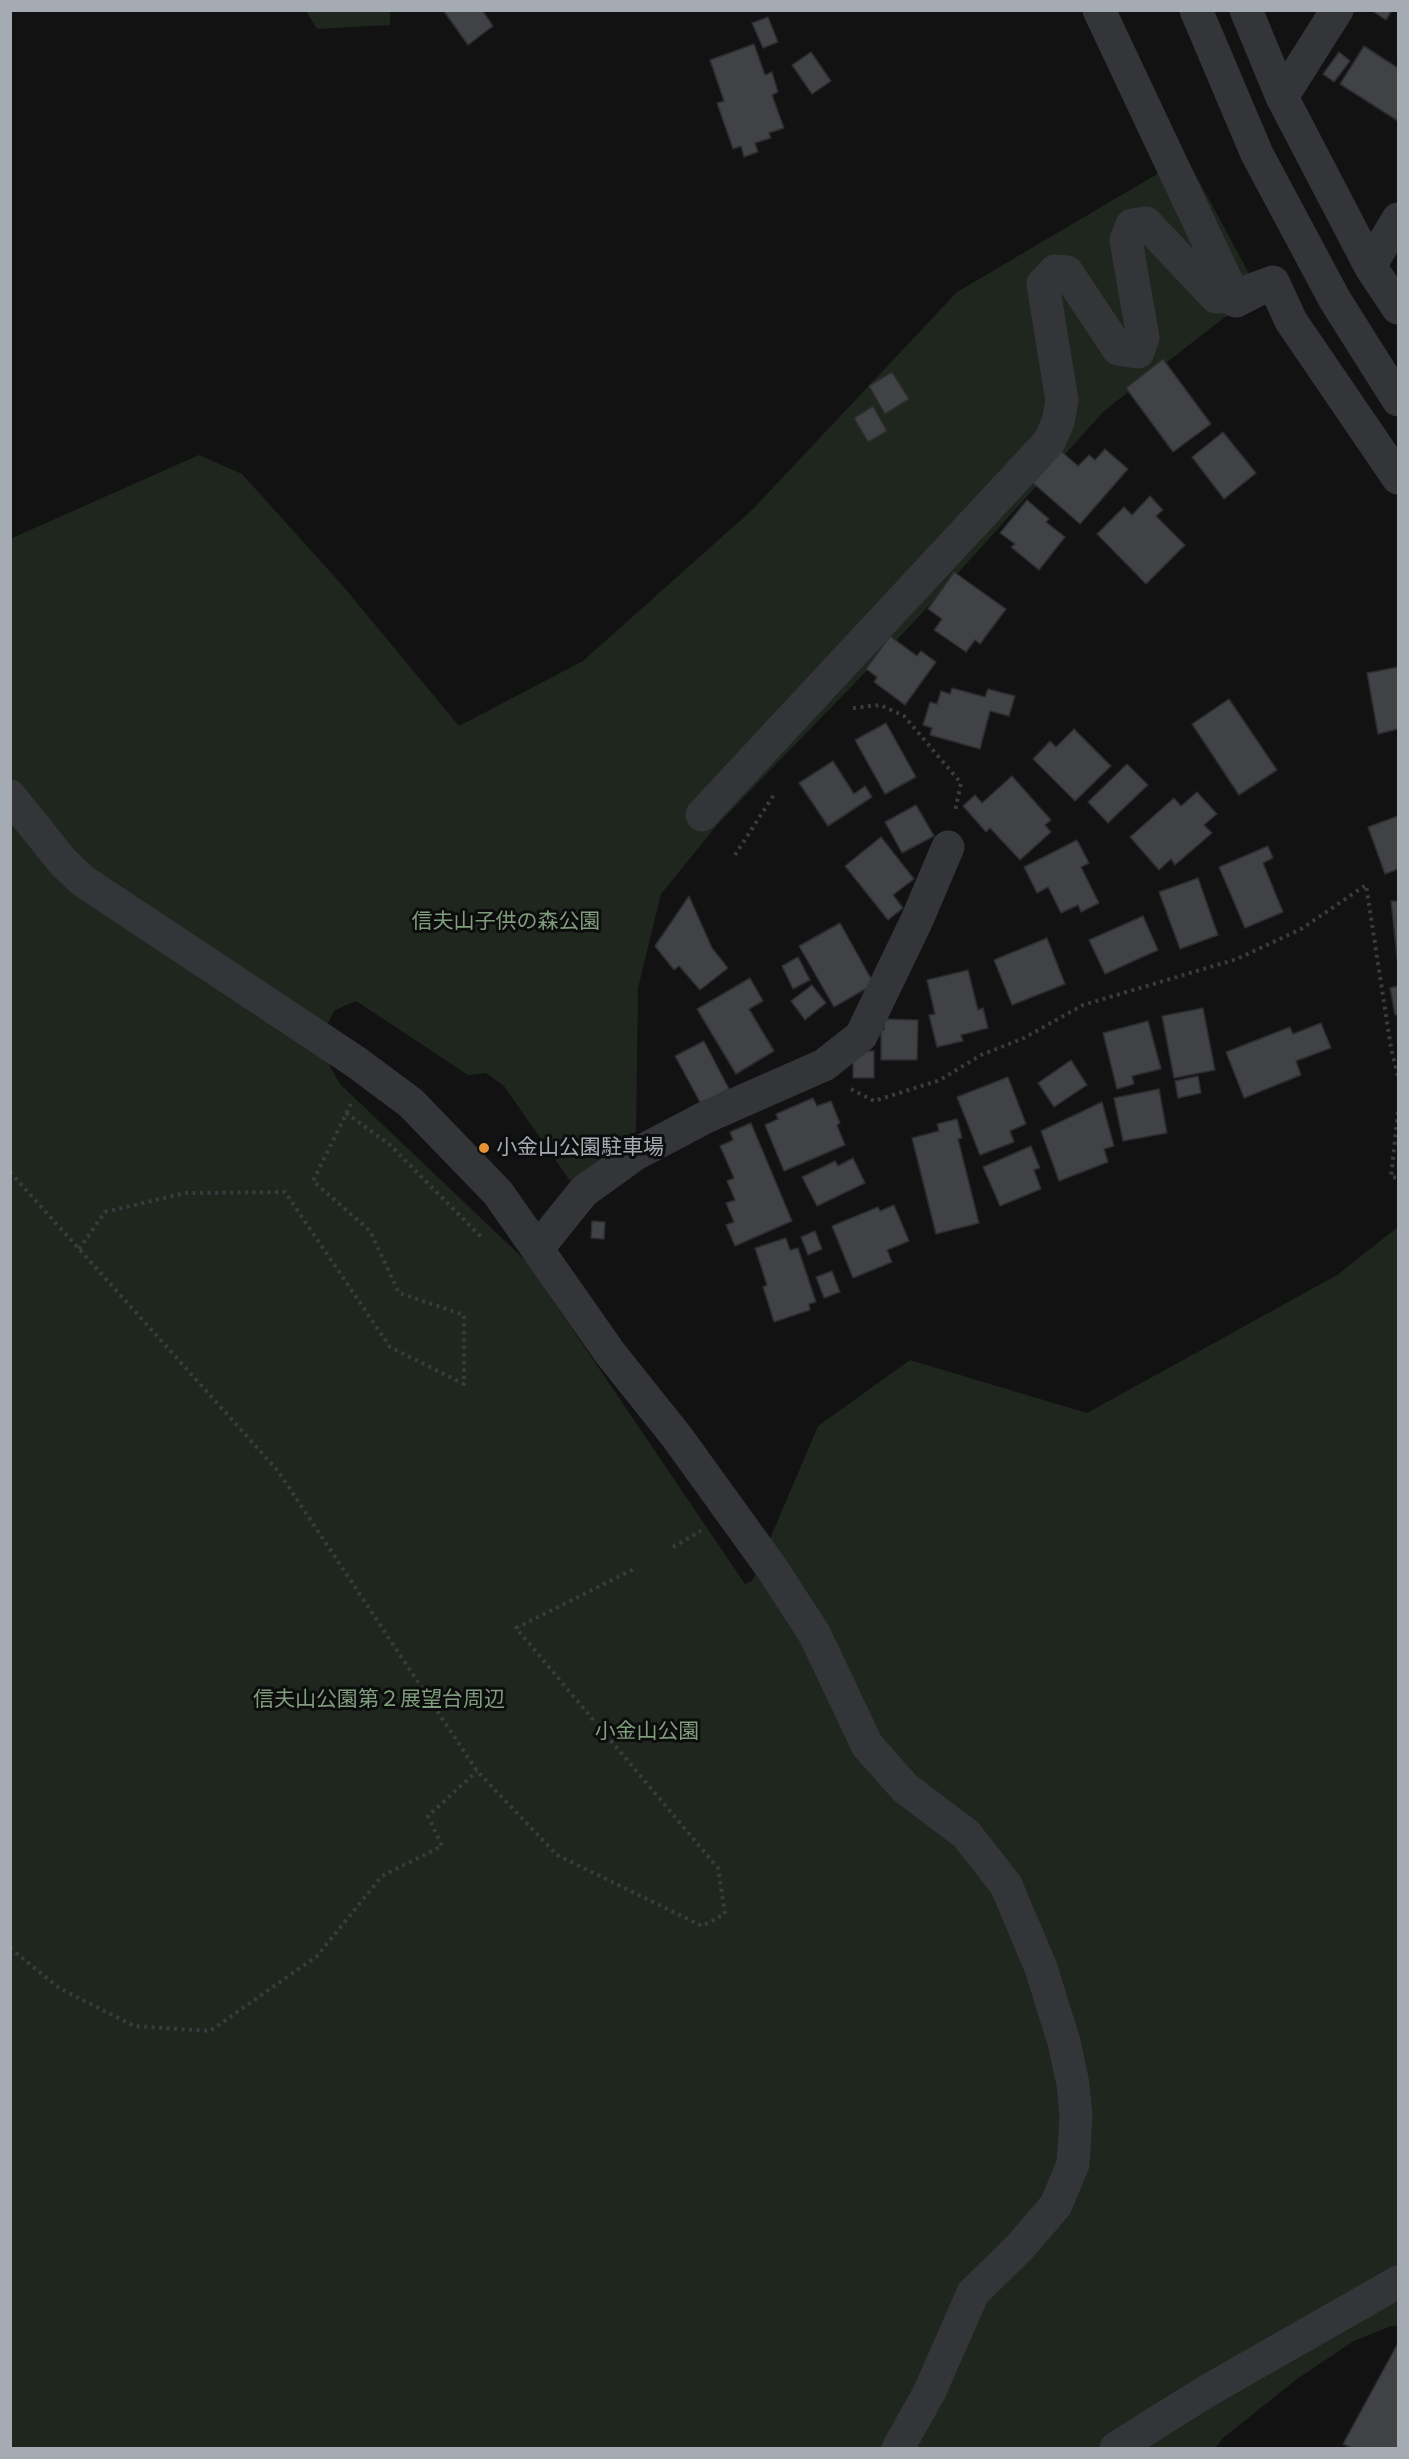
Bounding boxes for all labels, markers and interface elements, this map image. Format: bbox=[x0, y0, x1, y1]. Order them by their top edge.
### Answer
park label: 信夫山子供の森公園 bbox=[412, 909, 600, 935]
place label: 小金山公園駐車場 bbox=[496, 1135, 664, 1161]
marker: 小金山公園駐車場 bbox=[477, 1141, 491, 1155]
park label: 信夫山公園第２展望台周辺 bbox=[253, 1687, 505, 1713]
park label: 小金山公園 bbox=[595, 1719, 699, 1745]

